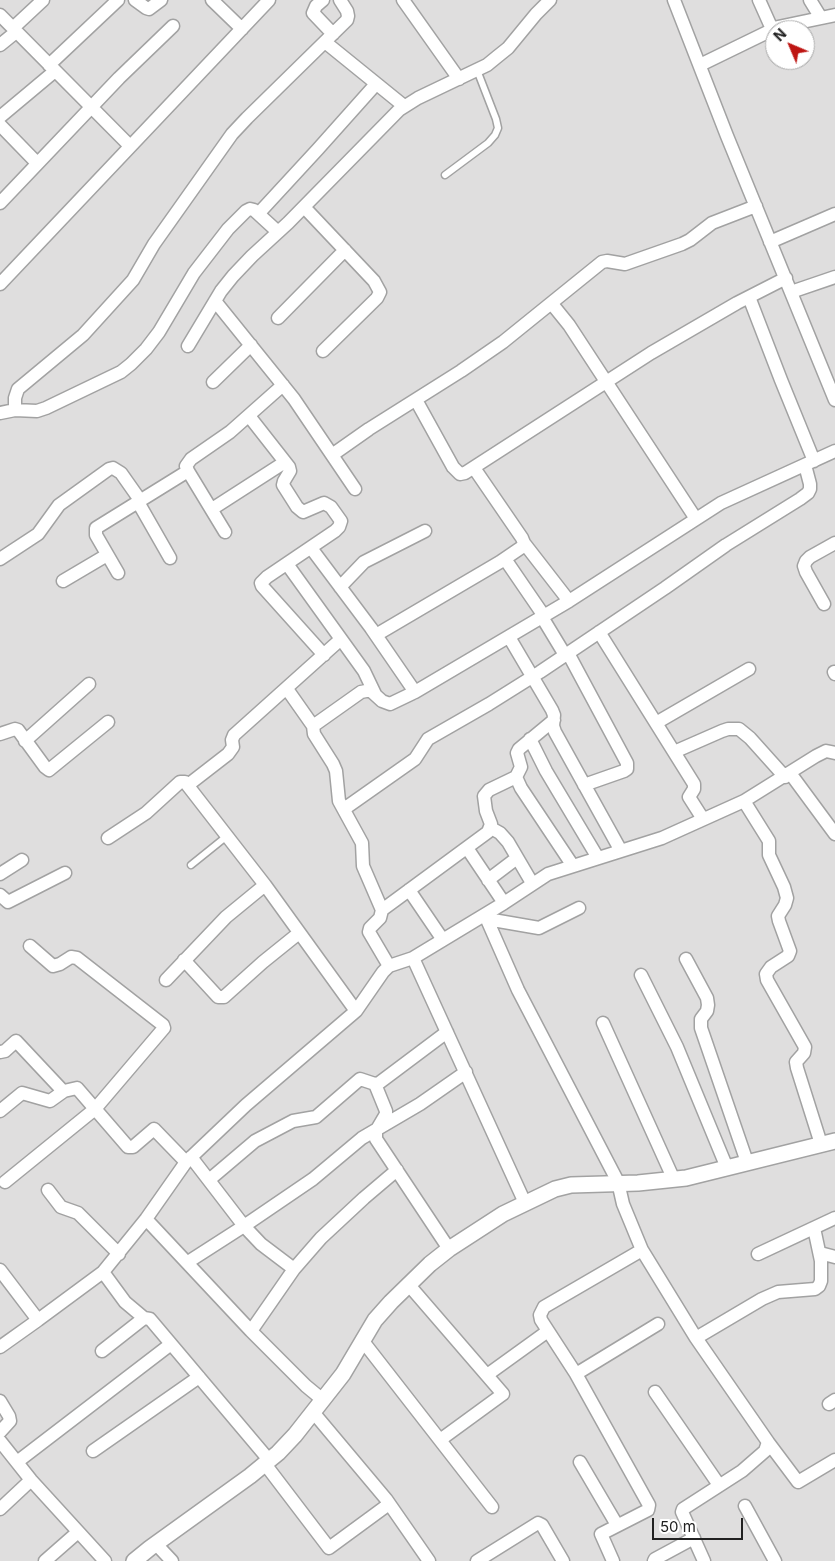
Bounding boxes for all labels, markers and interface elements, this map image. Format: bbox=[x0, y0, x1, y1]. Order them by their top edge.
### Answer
north arrow bbox=[765, 20, 815, 70]
text: N bbox=[770, 25, 790, 45]
scale bar bbox=[655, 1508, 746, 1540]
text: 50 m bbox=[660, 1517, 696, 1536]

